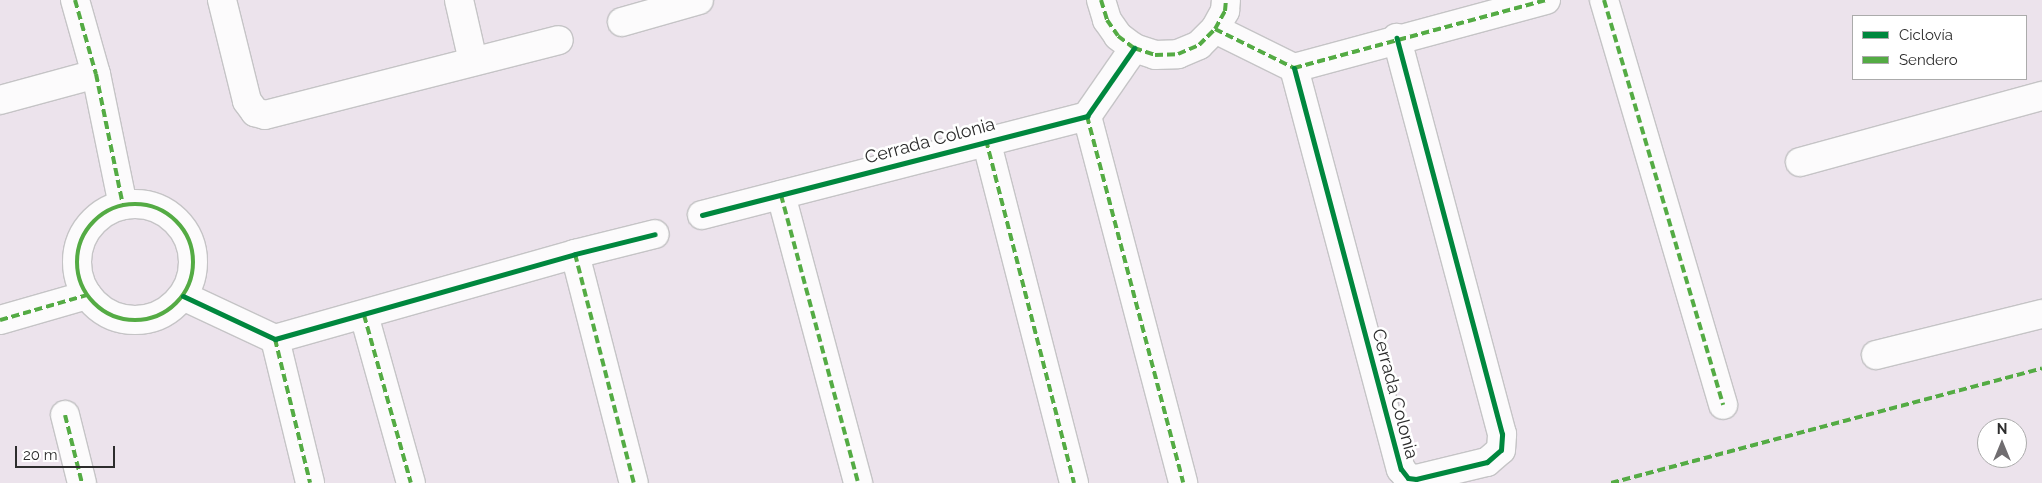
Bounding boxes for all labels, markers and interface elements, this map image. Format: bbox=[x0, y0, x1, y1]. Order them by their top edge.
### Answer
legend bbox=[1852, 15, 2027, 80]
text: Ciclovía bbox=[1899, 26, 1953, 44]
text: Sendero bbox=[1899, 51, 1958, 69]
street label: Cerrada Colonia bbox=[863, 113, 997, 169]
street label: Cerrada Colonia bbox=[1367, 327, 1423, 461]
north arrow bbox=[1977, 418, 2027, 468]
text: N bbox=[1997, 421, 2007, 437]
scale bar bbox=[18, 436, 118, 468]
text: 20 m bbox=[23, 446, 58, 464]

